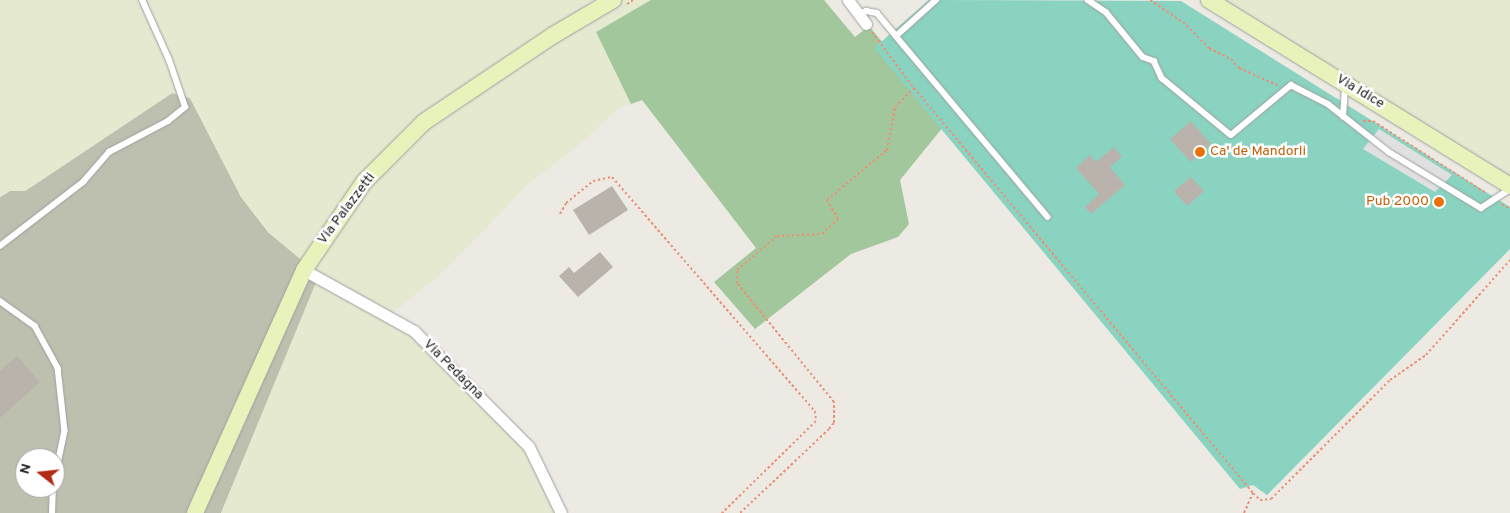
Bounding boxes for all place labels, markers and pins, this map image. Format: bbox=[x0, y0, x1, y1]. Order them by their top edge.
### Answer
place label: Ca' de Mandorli bbox=[1210, 144, 1306, 160]
marker: Ca' de Mandorli bbox=[1194, 146, 1206, 158]
place label: Pub 2000 bbox=[1366, 194, 1429, 210]
marker: Pub 2000 bbox=[1433, 196, 1445, 208]

